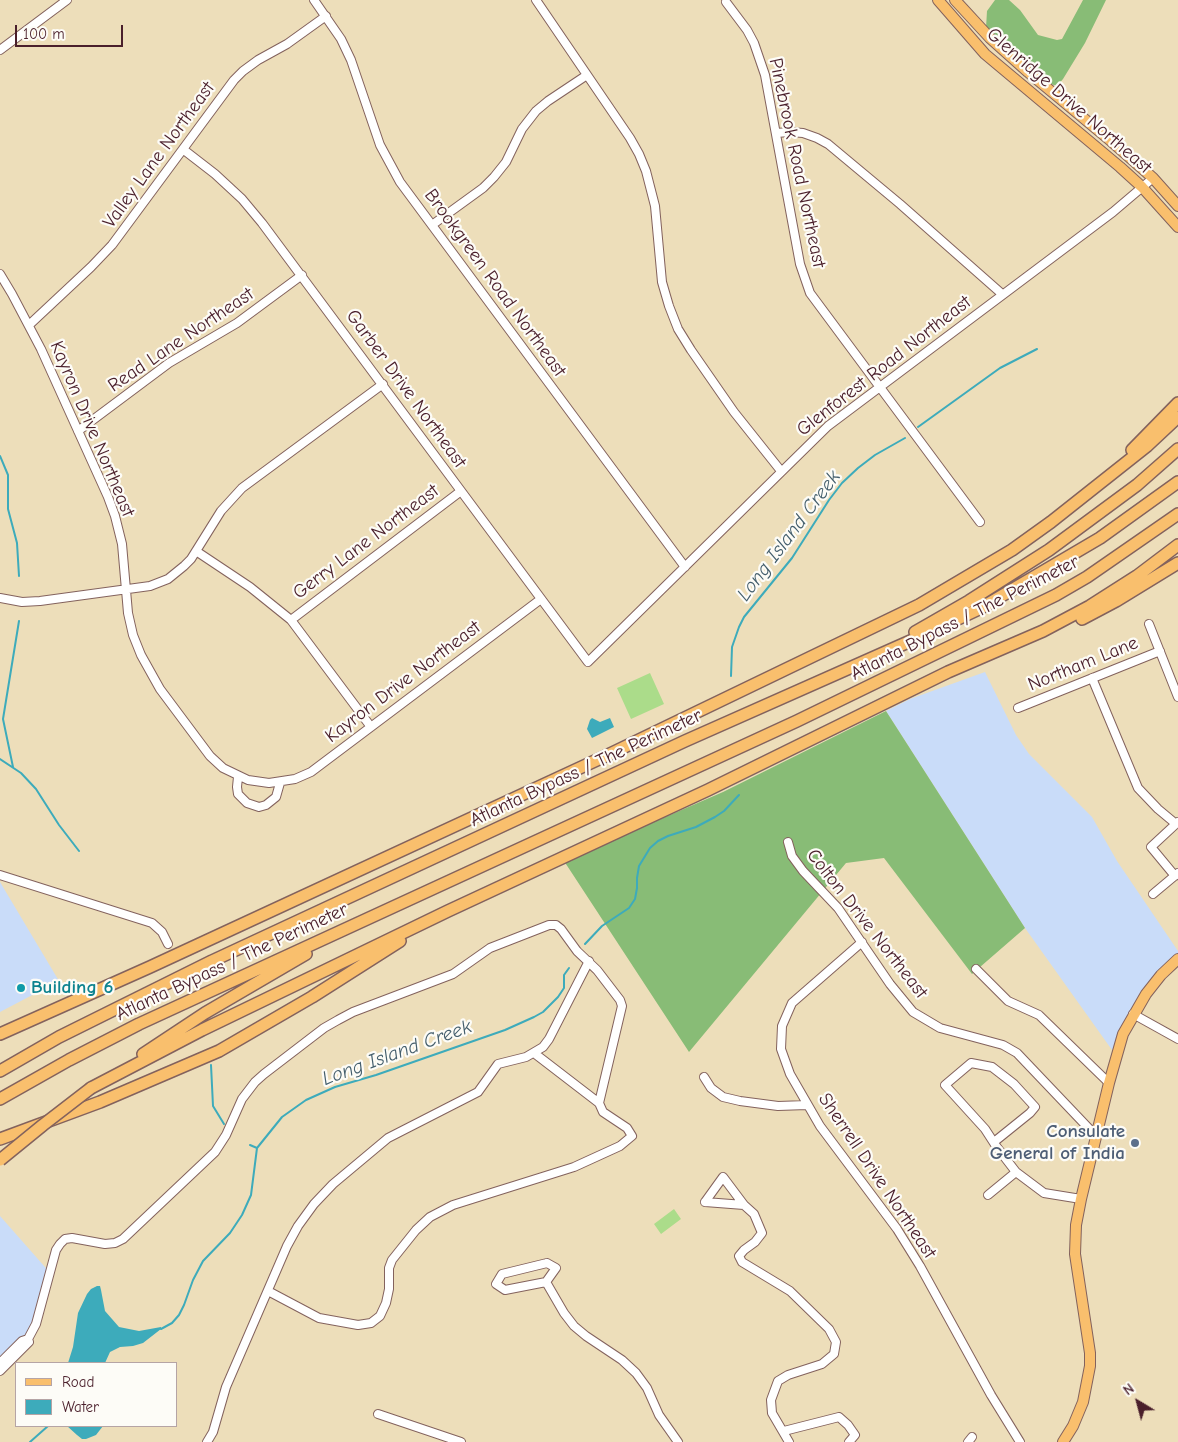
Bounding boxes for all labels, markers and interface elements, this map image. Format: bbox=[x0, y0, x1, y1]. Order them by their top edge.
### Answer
scale bar bbox=[18, 15, 125, 47]
street label: Glenridge Drive Northeast bbox=[982, 23, 1156, 179]
text: 100 m bbox=[23, 25, 65, 43]
street label: Pinebrook Road Northeast bbox=[764, 56, 830, 270]
street label: Valley Lane Northeast bbox=[98, 77, 220, 233]
street label: Brookgreen Road Northeast bbox=[419, 185, 571, 381]
street label: Read Lane Northeast bbox=[104, 283, 258, 397]
street label: Glenforest Road Northeast bbox=[792, 291, 976, 441]
street label: Garber Drive Northeast bbox=[341, 305, 471, 473]
street label: Kayron Drive Northeast bbox=[45, 338, 139, 520]
water label: Long Island Creek bbox=[732, 466, 846, 606]
street label: Gerry Lane Northeast bbox=[289, 480, 443, 604]
street label: Atlanta Bypass / The Perimeter bbox=[847, 550, 1083, 686]
street label: Kayron Drive Northeast bbox=[321, 616, 485, 748]
street label: Northam Lane bbox=[1025, 632, 1141, 696]
street label: Atlanta Bypass / The Perimeter bbox=[466, 704, 706, 832]
street label: Colton Drive Northeast bbox=[802, 845, 932, 1003]
street label: Atlanta Bypass / The Perimeter bbox=[112, 898, 352, 1026]
place label: Building 6 bbox=[31, 977, 114, 999]
marker: Building 6 bbox=[15, 982, 27, 994]
water label: Long Island Creek bbox=[319, 1015, 475, 1091]
street label: Sherrell Drive Northeast bbox=[813, 1089, 941, 1263]
place label: Consulate General of India bbox=[990, 1121, 1125, 1165]
marker: Consulate General of India bbox=[1129, 1137, 1141, 1149]
legend bbox=[15, 1362, 178, 1427]
text: Road bbox=[62, 1373, 94, 1391]
north arrow bbox=[1113, 1377, 1163, 1427]
text: N bbox=[1120, 1380, 1137, 1399]
text: Water bbox=[62, 1398, 99, 1416]

